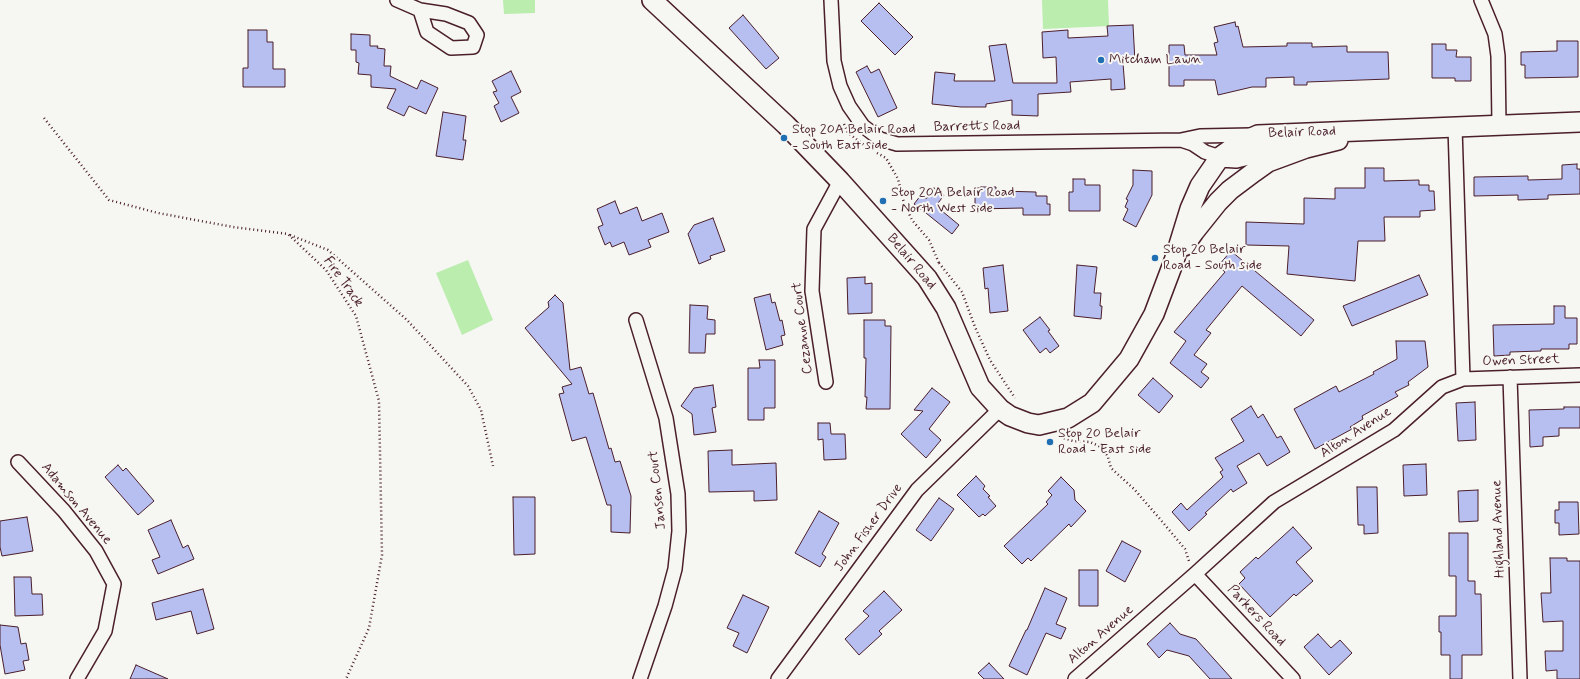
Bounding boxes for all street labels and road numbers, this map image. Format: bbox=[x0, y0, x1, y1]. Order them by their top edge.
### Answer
street label: Barretts Road bbox=[933, 118, 1021, 136]
street label: Belair Road bbox=[1268, 123, 1336, 143]
street label: Belair Road bbox=[883, 231, 939, 293]
street label: Fire Track bbox=[319, 254, 367, 310]
street label: Cezanne Court bbox=[789, 281, 817, 375]
street label: Owen Street bbox=[1482, 351, 1560, 371]
street label: Alton Avenue bbox=[1317, 404, 1395, 462]
street label: Jansen Court bbox=[645, 450, 671, 530]
street label: Adamson Avenue bbox=[37, 460, 115, 548]
street label: Highland Avenue bbox=[1489, 480, 1509, 578]
street label: John Fisher Drive bbox=[831, 481, 907, 575]
street label: Parkers Road bbox=[1223, 582, 1289, 650]
street label: Alton Avenue bbox=[1065, 602, 1137, 668]

